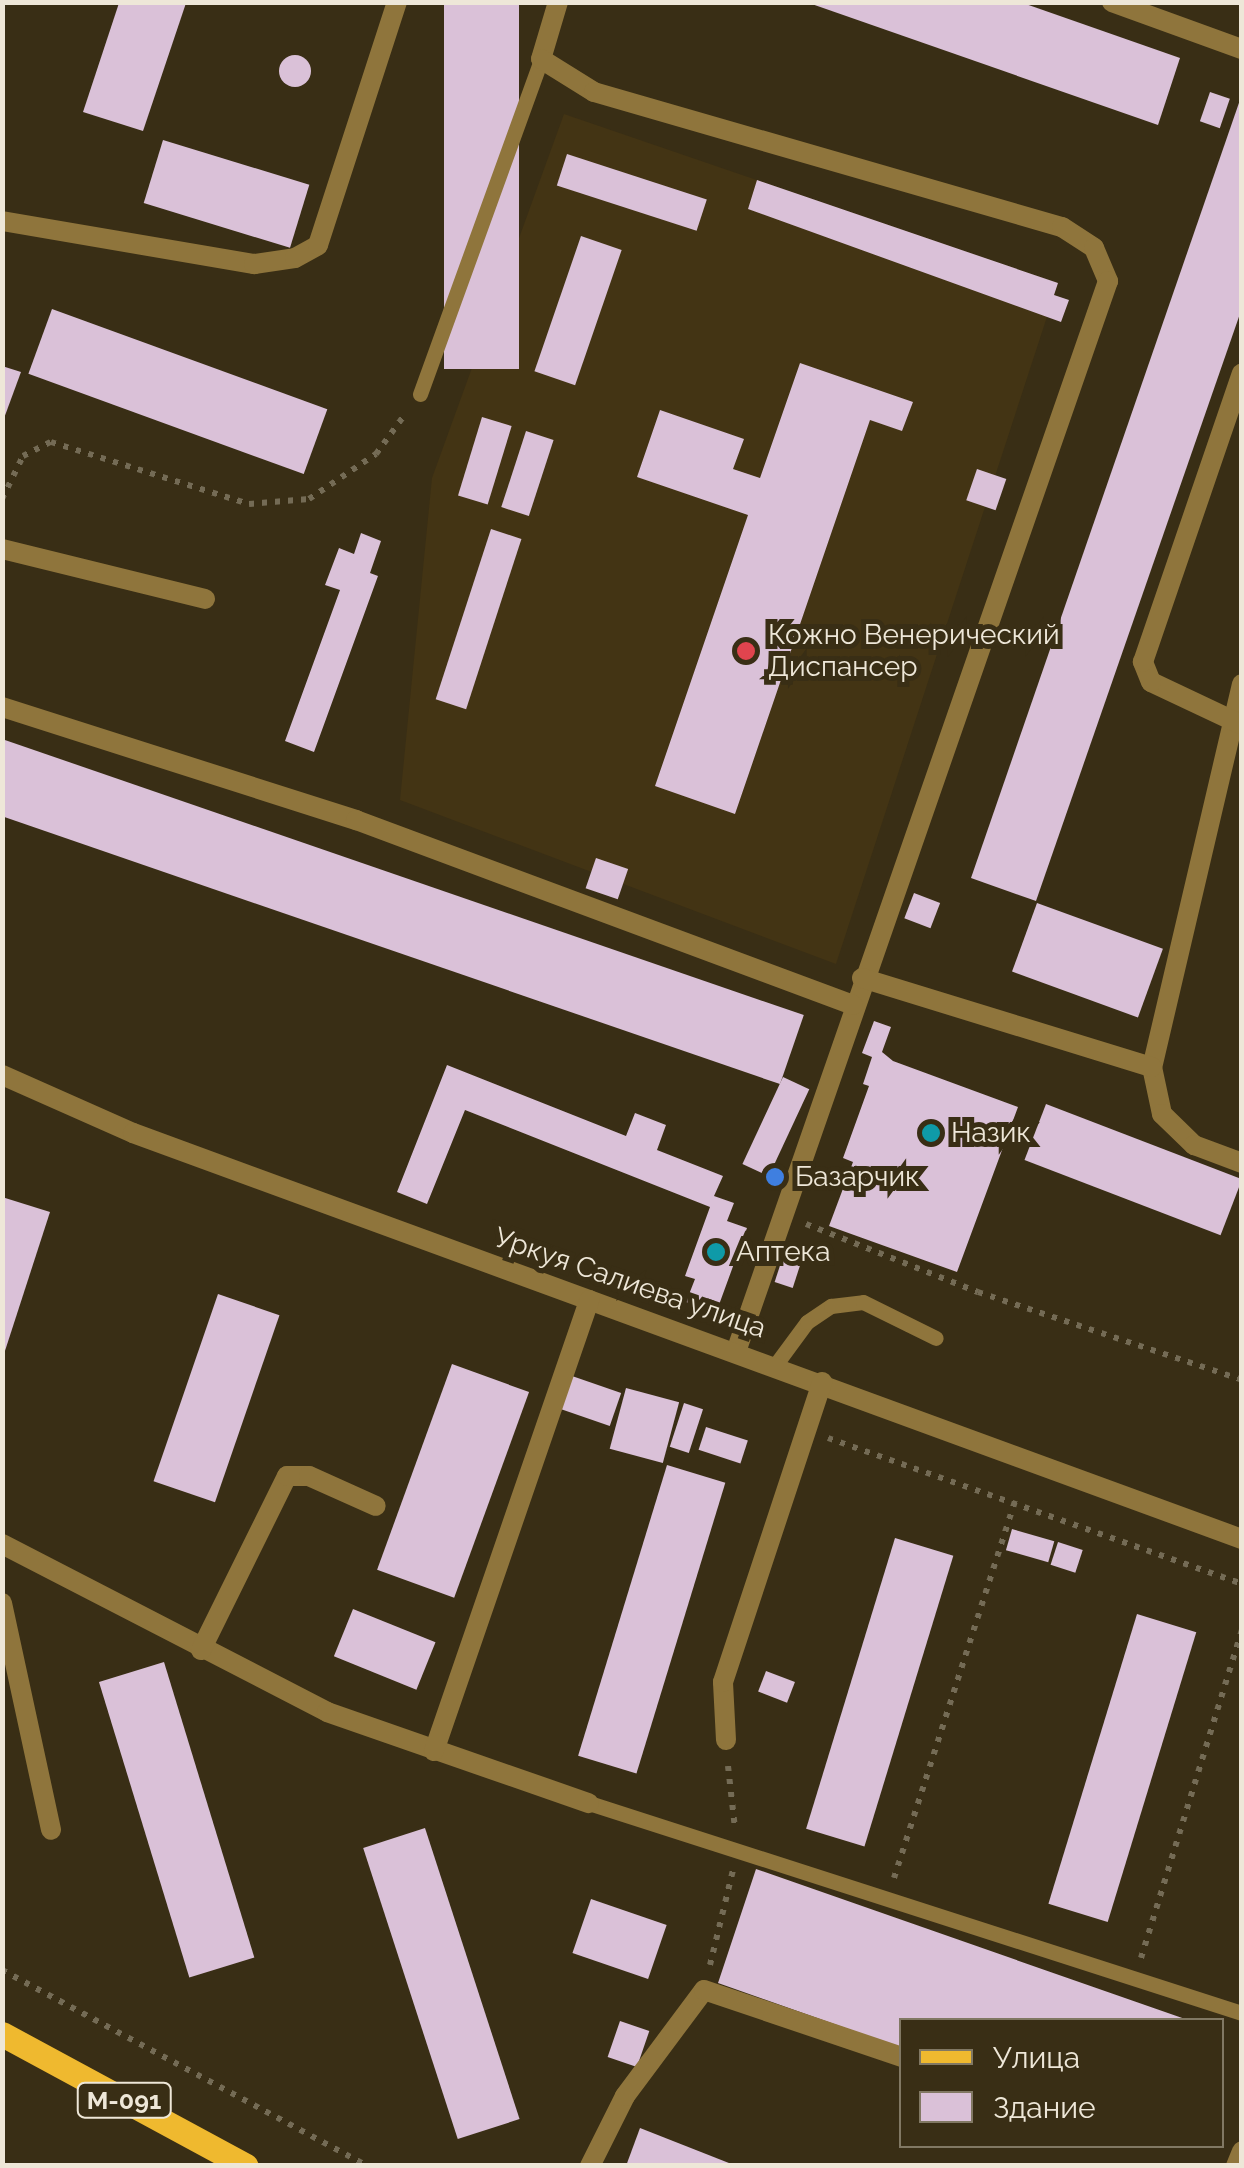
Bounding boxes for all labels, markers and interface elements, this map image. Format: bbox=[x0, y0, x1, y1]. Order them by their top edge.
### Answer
place label: Кожно Венерический Диспансер bbox=[768, 618, 1060, 684]
marker: Кожно Венерический Диспансер bbox=[733, 638, 759, 664]
place label: Назик bbox=[951, 1116, 1031, 1150]
marker: Назик bbox=[920, 1122, 942, 1144]
place label: Базарчик bbox=[795, 1160, 920, 1194]
marker: Базарчик bbox=[764, 1166, 786, 1188]
street label: Уркуя Салиева улица bbox=[489, 1221, 771, 1345]
place label: Аптека bbox=[736, 1235, 830, 1269]
marker: Аптека bbox=[705, 1241, 727, 1263]
legend bbox=[899, 2018, 1224, 2148]
text: Улица bbox=[993, 2040, 1080, 2075]
road number: М-091 bbox=[76, 2080, 172, 2120]
text: Здание bbox=[993, 2090, 1096, 2125]

